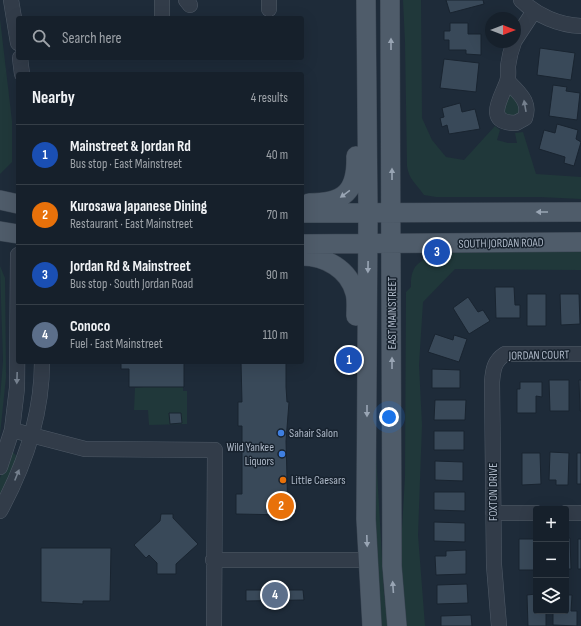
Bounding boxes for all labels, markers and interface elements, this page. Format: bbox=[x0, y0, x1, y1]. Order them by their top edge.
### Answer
north arrow bbox=[485, 12, 521, 48]
search box bbox=[16, 16, 304, 60]
icon: search bbox=[30, 27, 52, 49]
text: Search here bbox=[62, 29, 122, 48]
one-way arrow bbox=[388, 37, 394, 50]
text: Nearby bbox=[32, 88, 75, 108]
text: 4 results bbox=[251, 90, 288, 106]
one-way arrow bbox=[522, 99, 528, 112]
text: Mainstreet & Jordan Rd bbox=[70, 137, 191, 156]
text: 1 bbox=[42, 147, 48, 163]
text: 40 m bbox=[266, 147, 288, 163]
text: Bus stop · East Mainstreet bbox=[70, 156, 182, 172]
one-way arrow bbox=[389, 167, 395, 180]
one-way arrow bbox=[339, 190, 350, 198]
text: Kurosawa Japanese Dining bbox=[70, 197, 207, 216]
text: 2 bbox=[42, 207, 48, 223]
text: 70 m bbox=[267, 207, 288, 223]
one-way arrow bbox=[535, 209, 548, 215]
text: Restaurant · East Mainstreet bbox=[70, 216, 193, 232]
street label: SOUTH JORDAN ROAD bbox=[458, 235, 544, 252]
pin: 3 bbox=[424, 237, 450, 267]
text: Jordan Rd & Mainstreet bbox=[70, 257, 191, 276]
one-way arrow bbox=[365, 261, 371, 274]
text: 3 bbox=[42, 267, 48, 283]
text: 90 m bbox=[266, 267, 288, 283]
text: Bus stop · South Jordan Road bbox=[70, 276, 193, 292]
street label: EAST MAINSTREET bbox=[385, 276, 400, 349]
text: Conoco bbox=[70, 317, 110, 336]
text: 4 bbox=[42, 327, 48, 343]
text: 110 m bbox=[263, 327, 288, 343]
text: Fuel · East Mainstreet bbox=[70, 336, 163, 352]
pin: 1 bbox=[336, 345, 362, 375]
street label: JORDAN COURT bbox=[508, 347, 570, 364]
one-way arrow bbox=[389, 356, 395, 369]
one-way arrow bbox=[14, 372, 21, 384]
one-way arrow bbox=[364, 405, 370, 418]
your location bbox=[379, 407, 399, 427]
place label: Sahair Salon bbox=[289, 426, 338, 441]
marker: Sahair Salon bbox=[276, 428, 286, 438]
place label: Wild Yankee Liquors bbox=[227, 440, 274, 469]
marker: Wild Yankee Liquors bbox=[277, 449, 287, 459]
street label: FOXTON DRIVE bbox=[486, 463, 501, 521]
one-way arrow bbox=[14, 470, 20, 481]
place label: Little Caesars bbox=[291, 473, 345, 488]
marker: Little Caesars bbox=[278, 475, 288, 485]
pin: 2 bbox=[268, 491, 294, 521]
map controls bbox=[533, 506, 569, 614]
button: + bbox=[533, 506, 569, 542]
one-way arrow bbox=[364, 535, 370, 548]
button: − bbox=[533, 542, 569, 578]
button: layers bbox=[533, 578, 569, 614]
pin: 4 bbox=[262, 580, 288, 610]
one-way arrow bbox=[390, 581, 397, 593]

